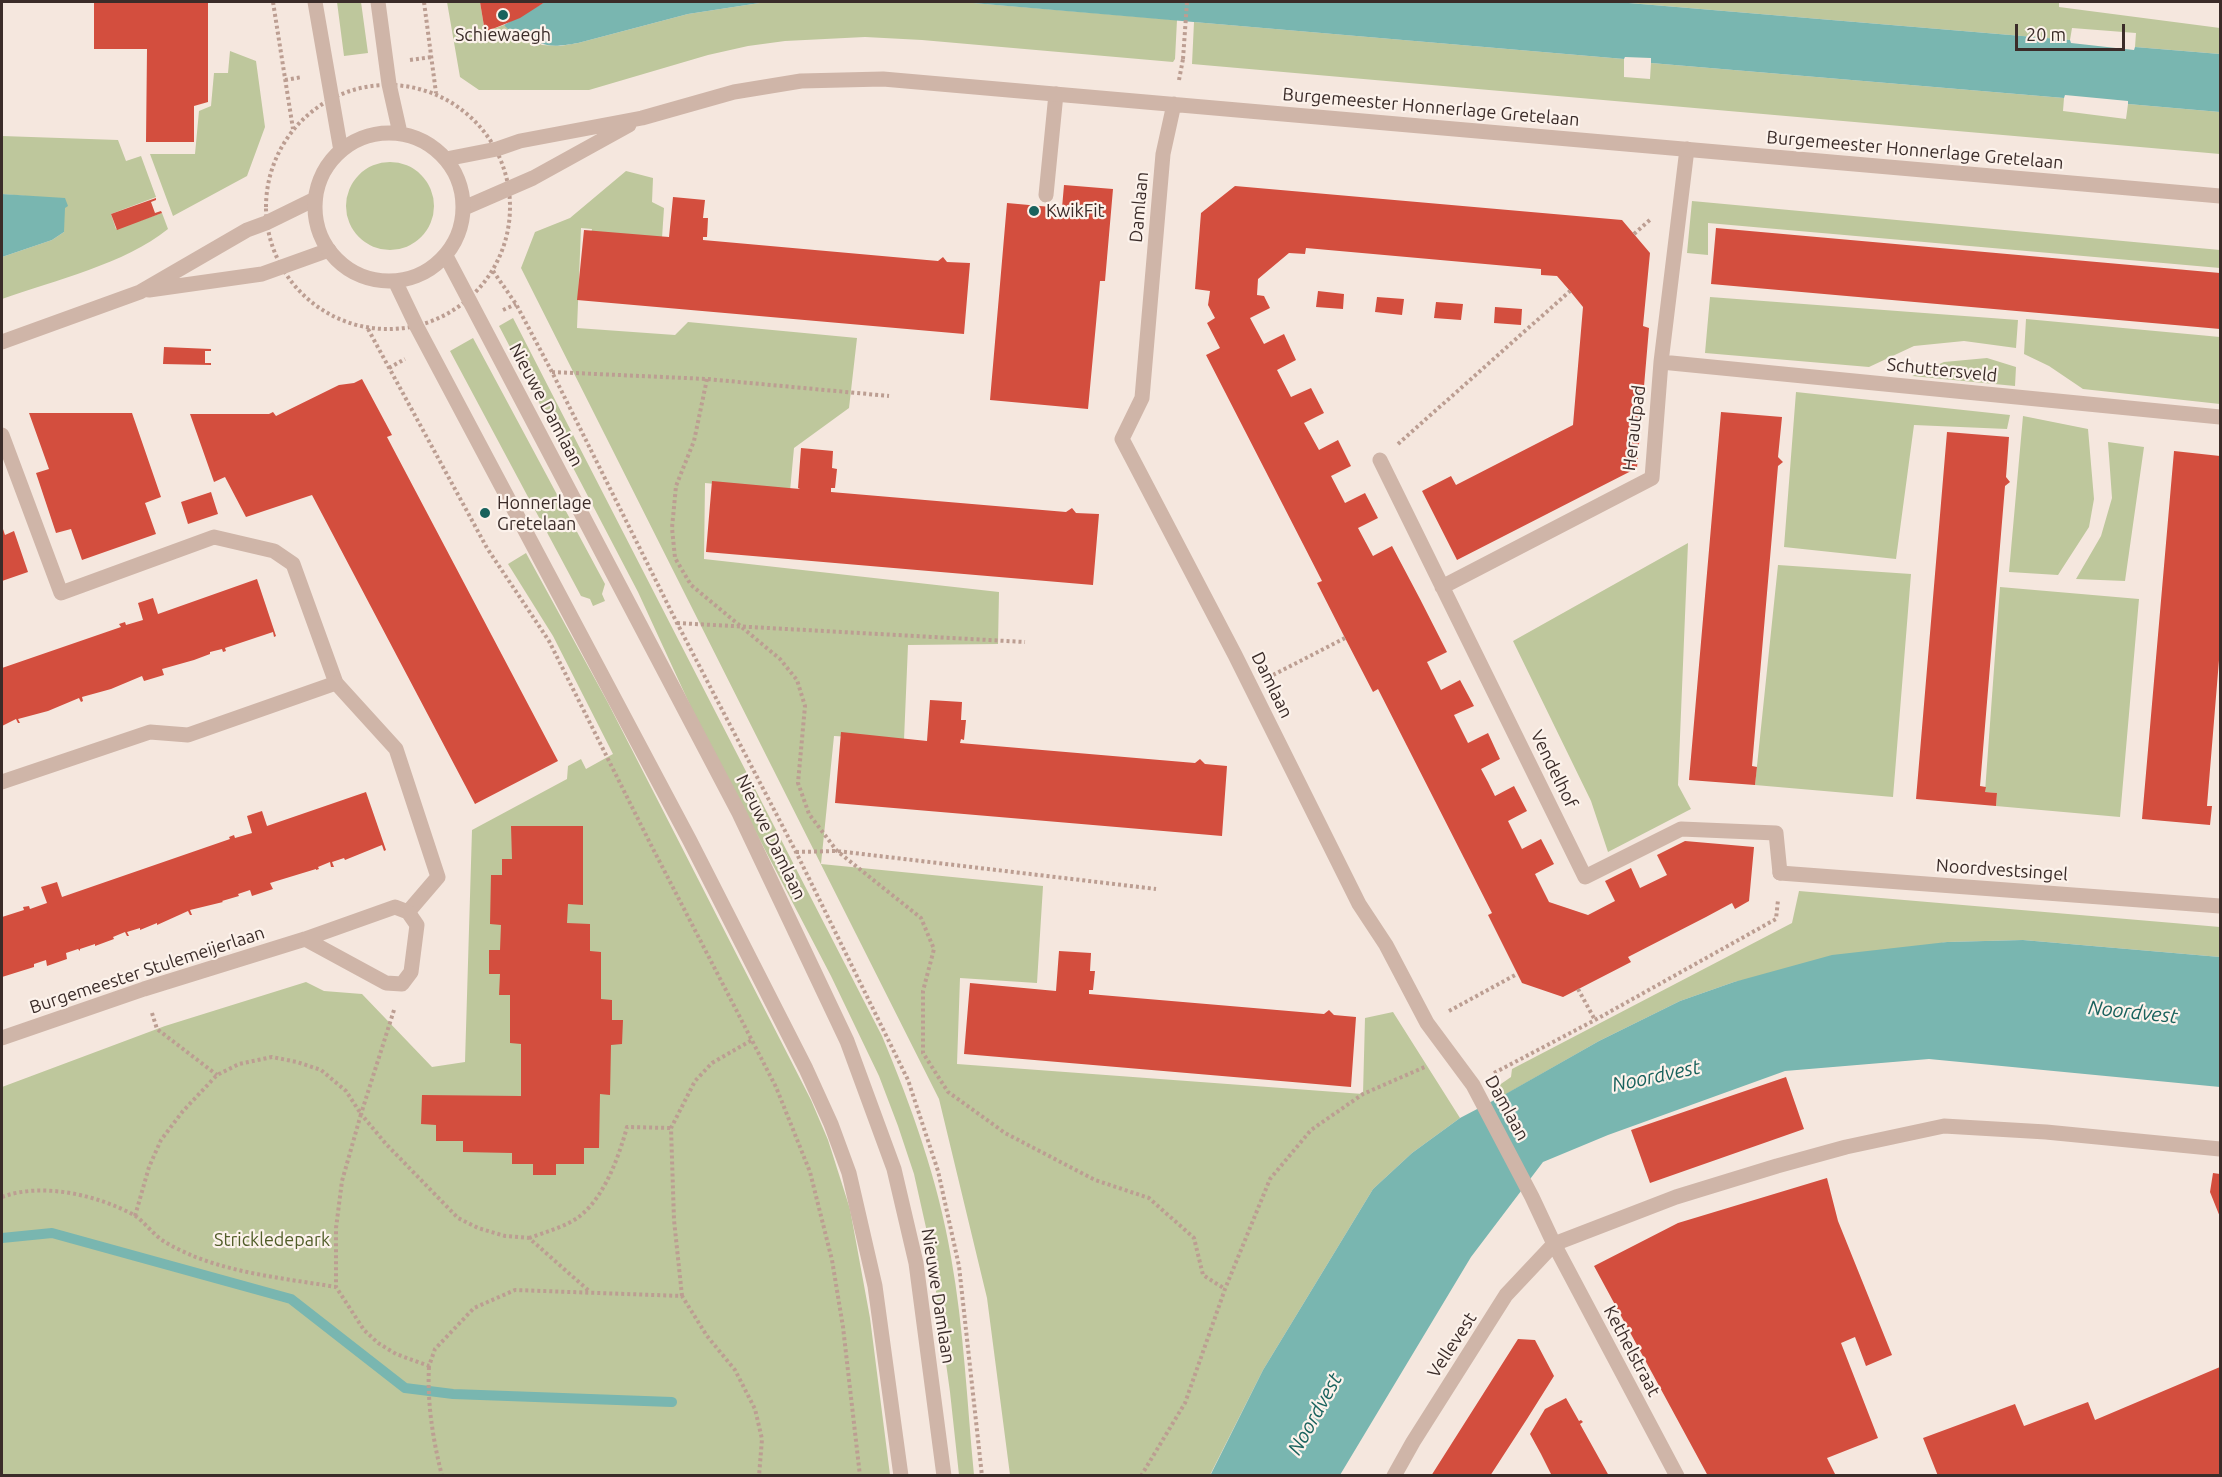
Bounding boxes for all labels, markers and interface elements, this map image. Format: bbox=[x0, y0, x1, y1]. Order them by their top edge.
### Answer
marker: Schiewaegh bbox=[496, 8, 510, 22]
scale bar bbox=[2018, 12, 2128, 50]
place label: Schiewaegh bbox=[455, 24, 551, 46]
text: 20 m bbox=[2026, 24, 2066, 44]
street label: Burgemeester Honnerlage Gretelaan bbox=[1282, 83, 1580, 131]
street label: Burgemeester Honnerlage Gretelaan bbox=[1766, 126, 2064, 174]
street label: Damlaan bbox=[1125, 171, 1153, 243]
place label: KwikFit bbox=[1046, 200, 1105, 222]
marker: KwikFit bbox=[1027, 204, 1041, 218]
street label: Nieuwe Damlaan bbox=[504, 340, 588, 470]
street label: Schuttersveld bbox=[1886, 353, 1998, 387]
street label: Herautpad bbox=[1618, 384, 1650, 472]
place label: Honnerlage Gretelaan bbox=[497, 492, 592, 534]
marker: Honnerlage Gretelaan bbox=[478, 506, 492, 520]
street label: Damlaan bbox=[1247, 648, 1297, 722]
street label: Vendelhof bbox=[1526, 727, 1582, 811]
street label: Nieuwe Damlaan bbox=[731, 771, 811, 903]
street label: Noordvestsingel bbox=[1935, 855, 2069, 885]
street label: Burgemeester Stulemeijerlaan bbox=[27, 922, 267, 1018]
water label: Noordvest bbox=[2087, 995, 2179, 1029]
water label: Noordvest bbox=[1610, 1055, 1702, 1097]
street label: Damlaan bbox=[1480, 1072, 1534, 1144]
street label: Nieuwe Damlaan bbox=[917, 1227, 959, 1365]
park label: Strickledepark bbox=[214, 1229, 330, 1251]
street label: Kethelstraat bbox=[1599, 1302, 1665, 1400]
street label: Vellevest bbox=[1423, 1308, 1481, 1382]
water label: Noordvest bbox=[1283, 1369, 1347, 1459]

